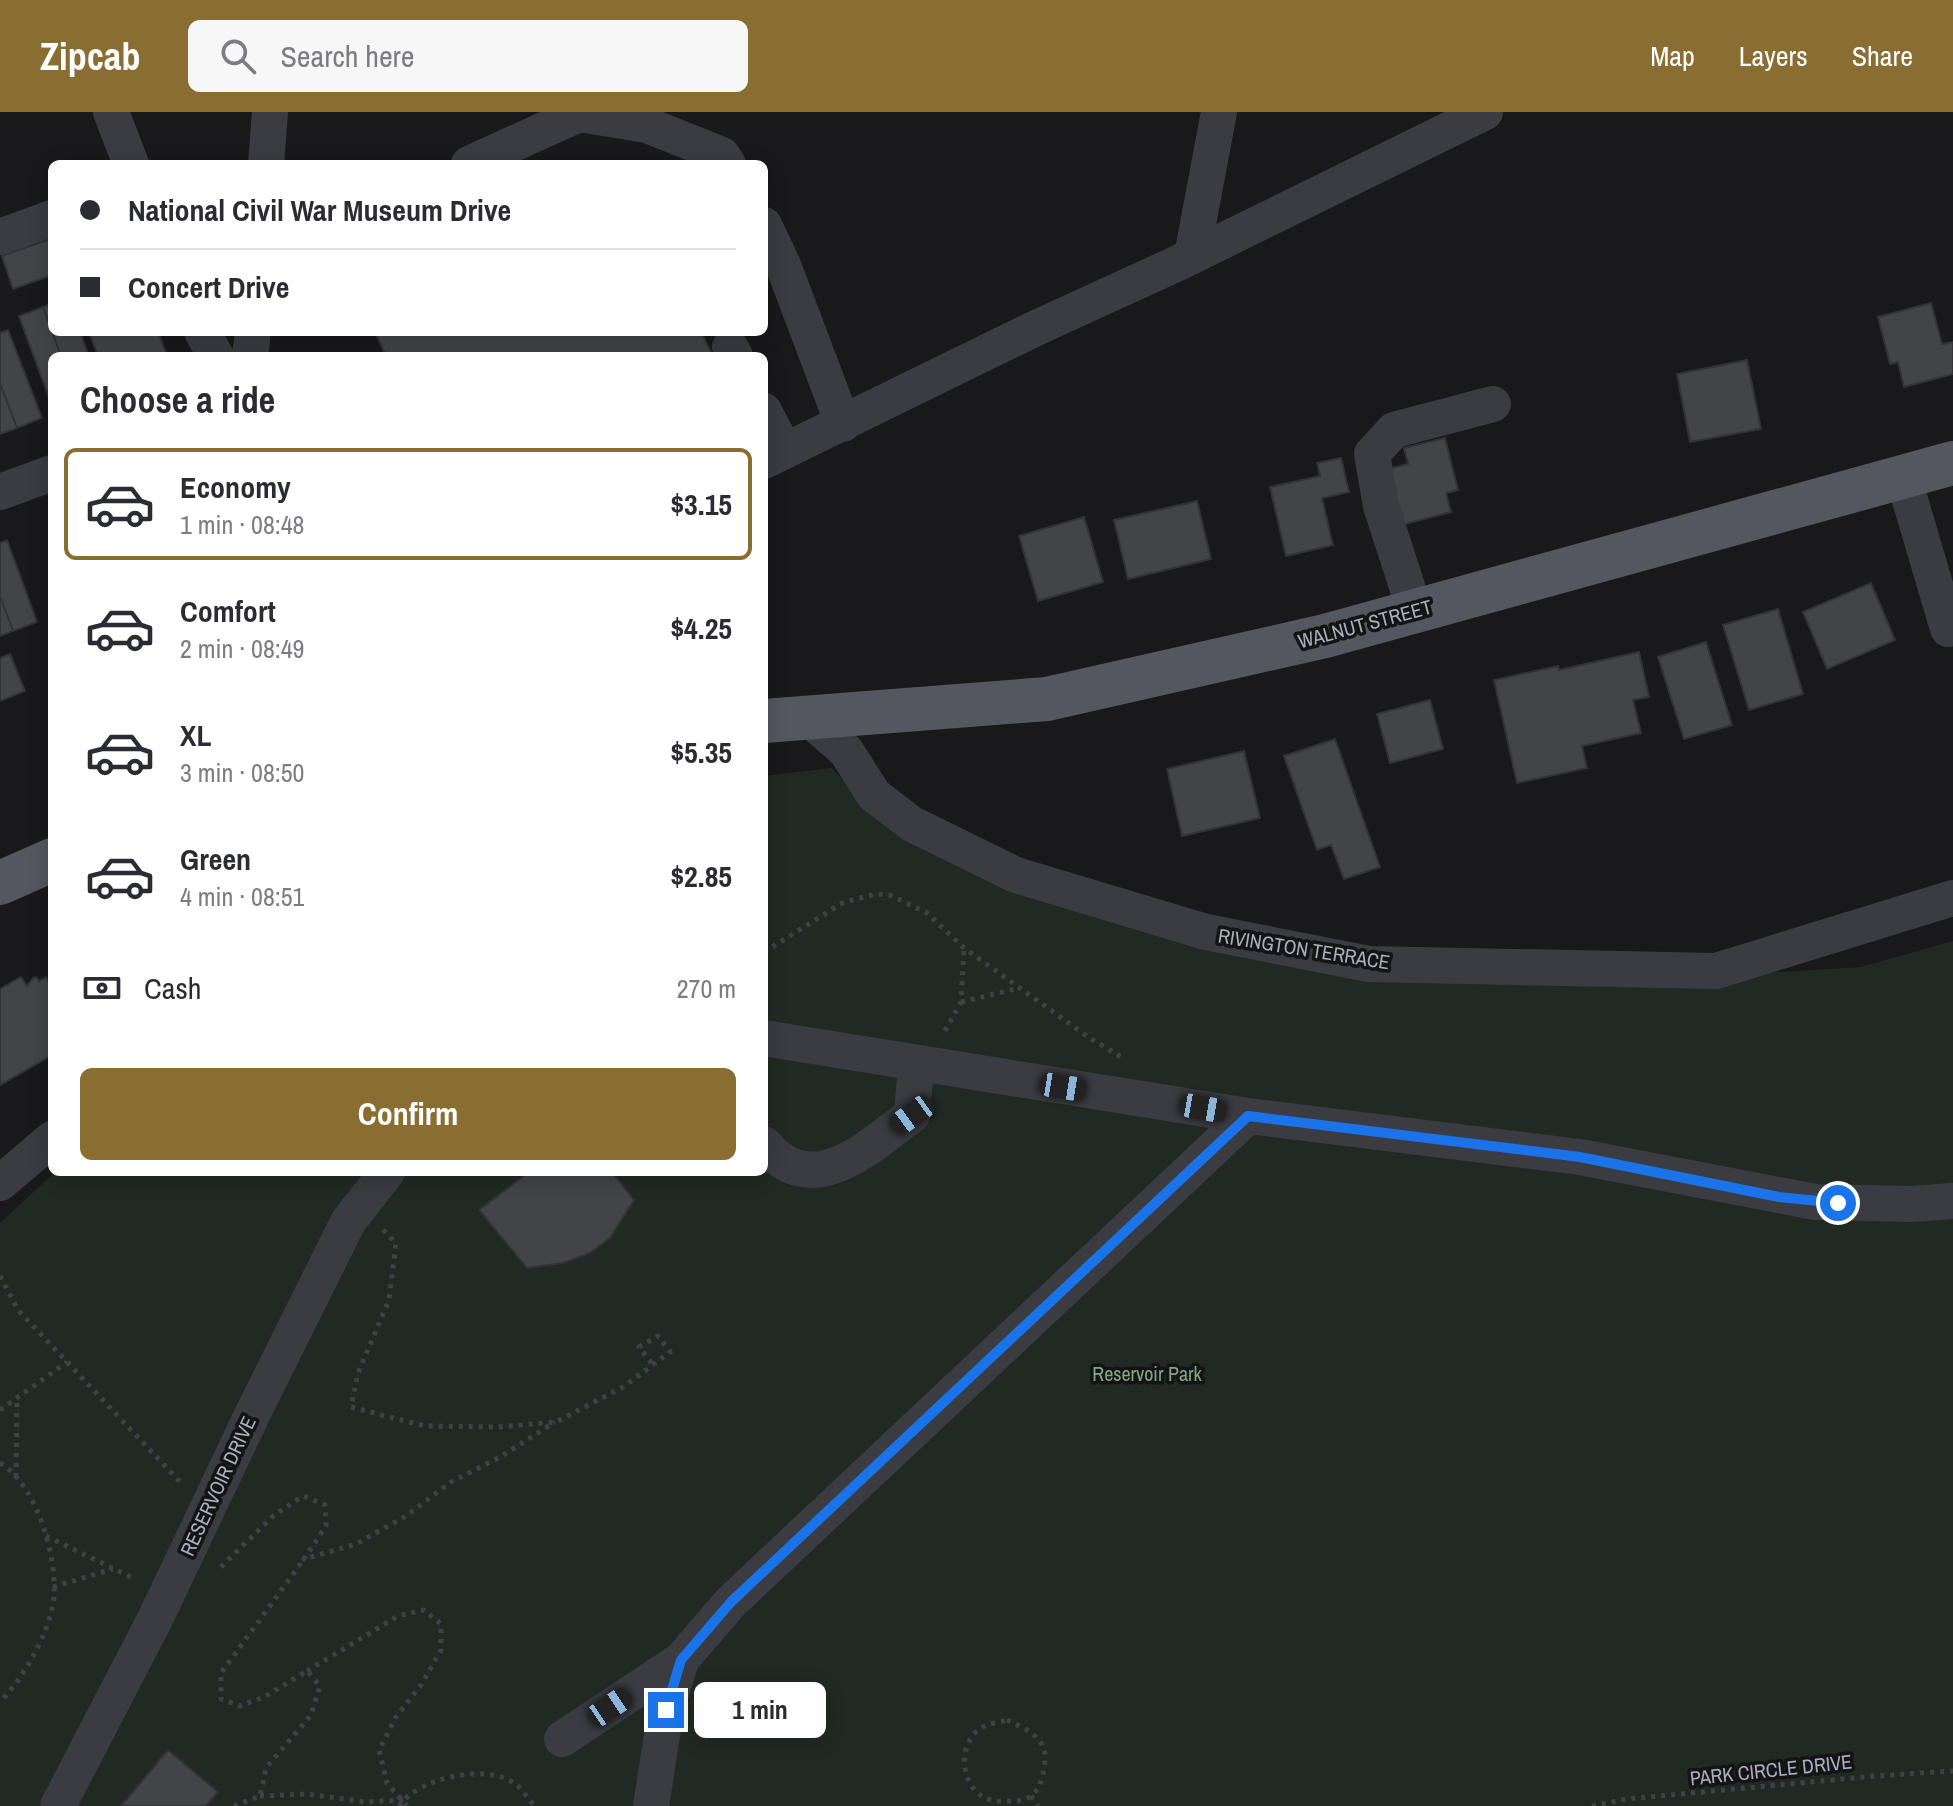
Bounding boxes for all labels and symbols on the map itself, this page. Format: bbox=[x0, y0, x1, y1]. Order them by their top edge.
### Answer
street label: WALNUT STREET bbox=[1295, 593, 1435, 654]
street label: RIVINGTON TERRACE bbox=[1216, 922, 1392, 975]
car bbox=[1037, 1071, 1089, 1103]
car bbox=[886, 1091, 938, 1139]
car bbox=[1177, 1092, 1229, 1124]
route start bbox=[1820, 1185, 1856, 1221]
park label: Reservoir Park bbox=[1092, 1360, 1202, 1387]
street label: RESERVOIR DRIVE bbox=[173, 1412, 262, 1560]
callout: 1 min bbox=[694, 1682, 826, 1738]
car bbox=[583, 1684, 637, 1730]
route end bbox=[648, 1692, 684, 1728]
street label: PARK CIRCLE DRIVE bbox=[1689, 1748, 1853, 1791]

